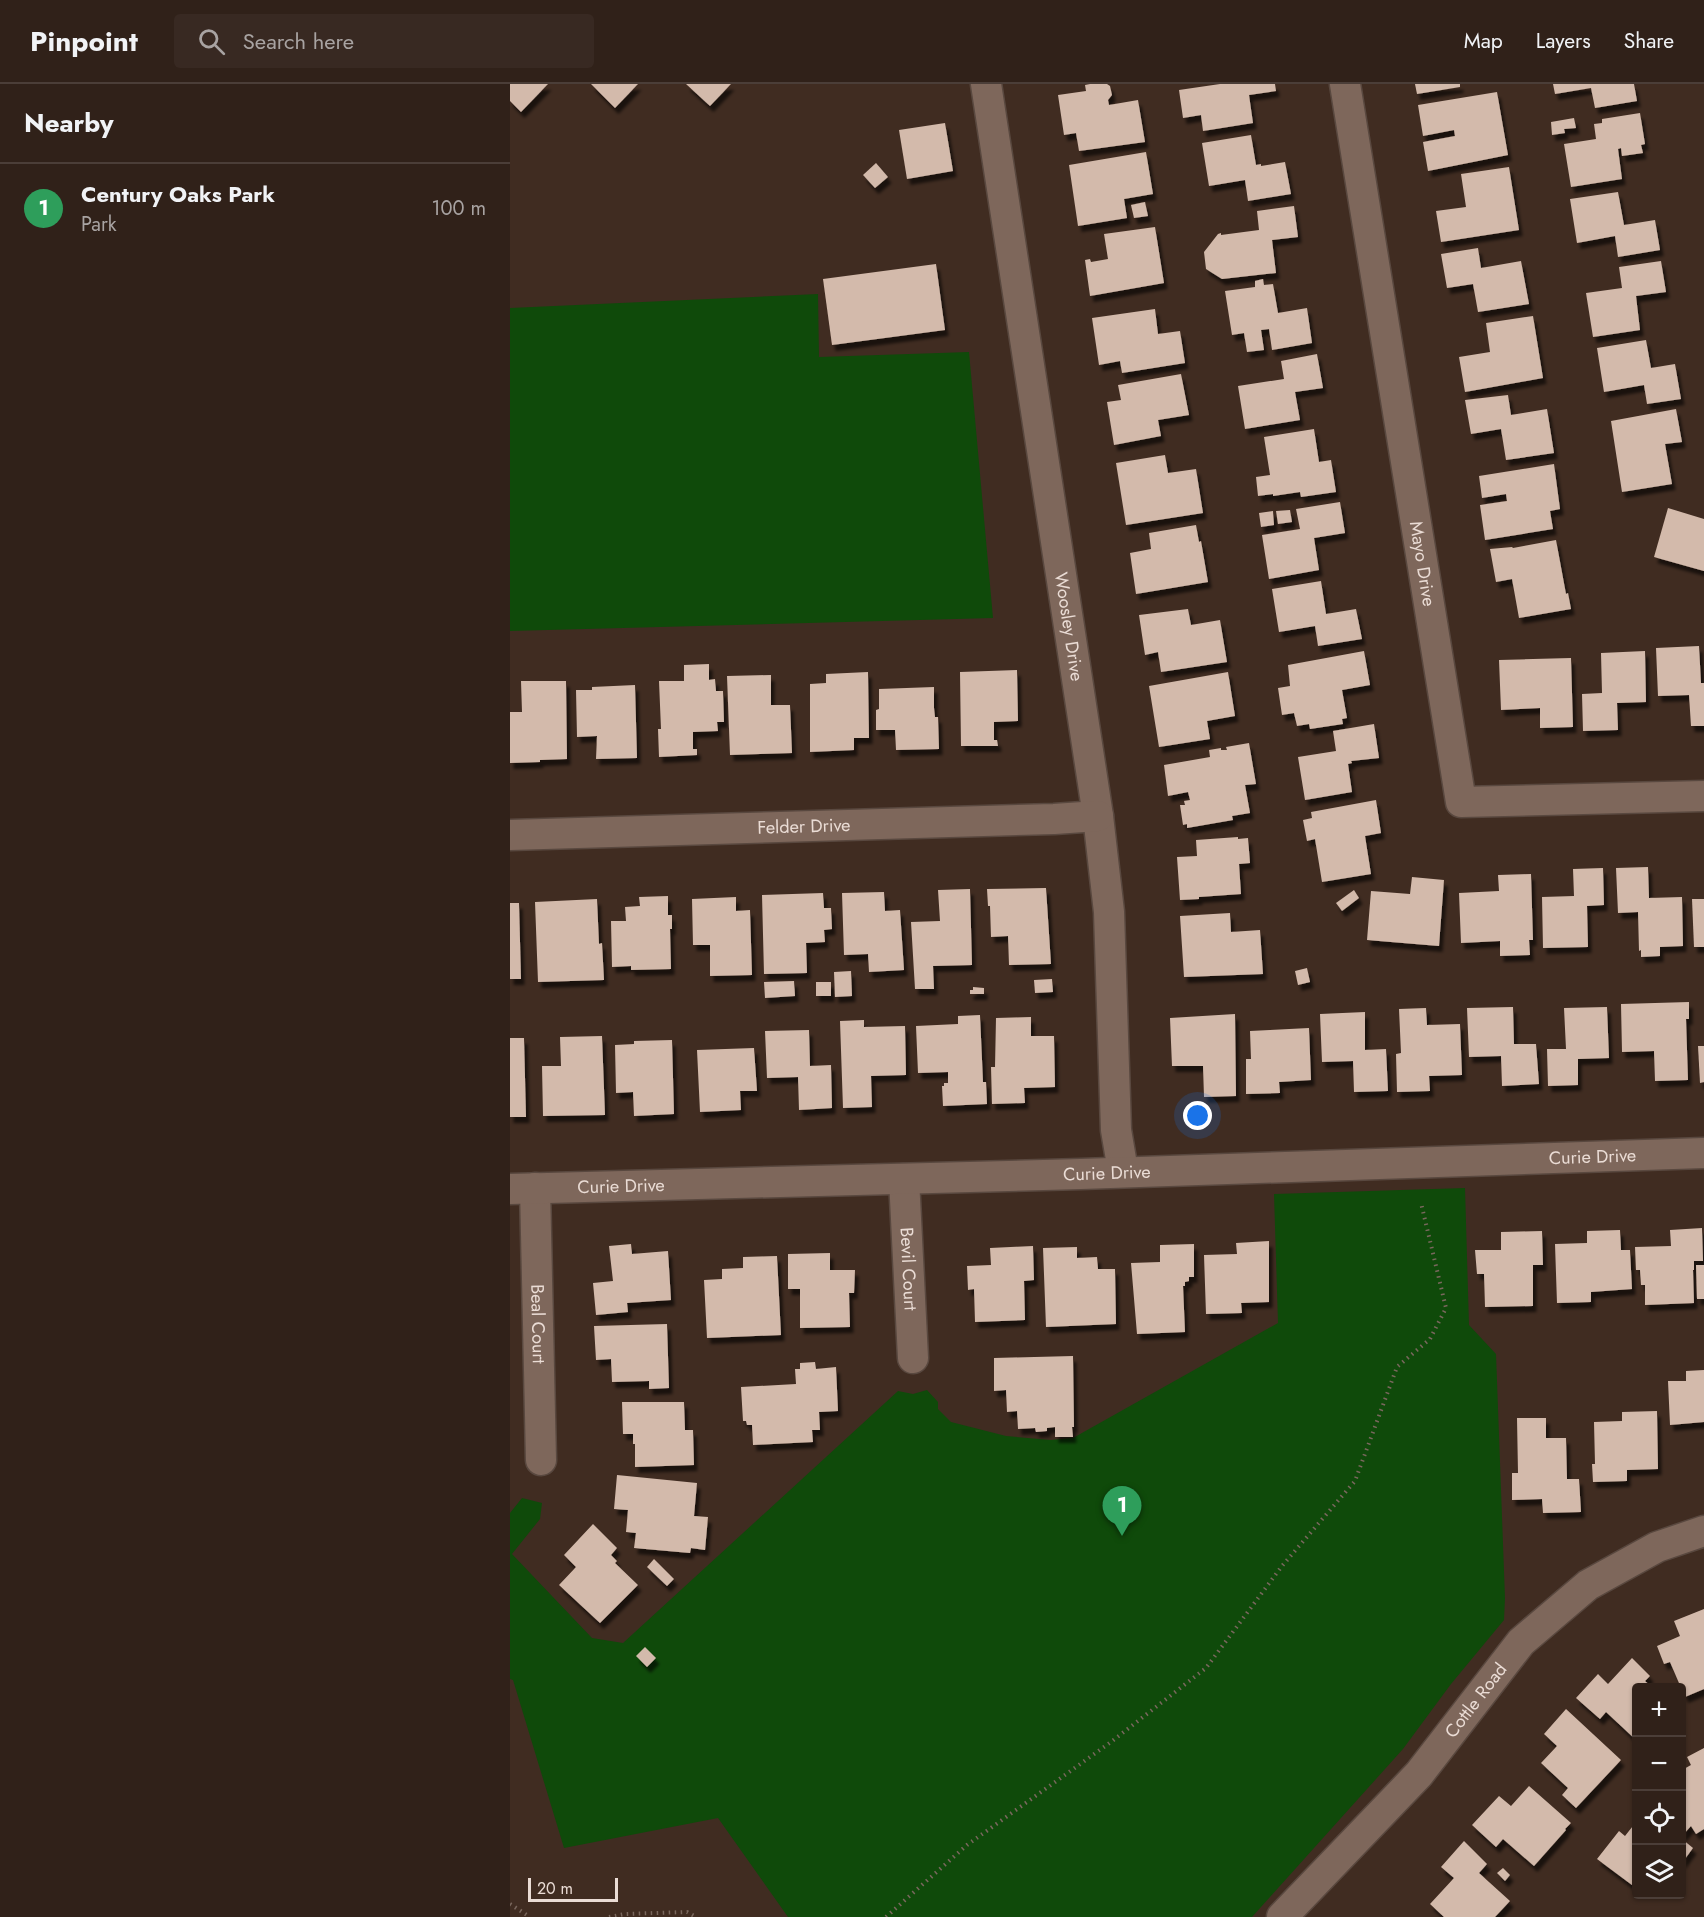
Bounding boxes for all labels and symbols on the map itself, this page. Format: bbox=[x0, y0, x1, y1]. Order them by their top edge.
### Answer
street label: Mayo Drive bbox=[1403, 519, 1442, 608]
street label: Woosley Drive bbox=[1048, 570, 1090, 683]
street label: Felder Drive bbox=[757, 812, 851, 841]
your location bbox=[1183, 1101, 1212, 1130]
street label: Curie Drive bbox=[1548, 1142, 1637, 1171]
street label: Curie Drive bbox=[1063, 1159, 1151, 1187]
street label: Curie Drive bbox=[577, 1172, 665, 1200]
street label: Bevil Court bbox=[893, 1227, 924, 1312]
street label: Beal Court bbox=[524, 1284, 552, 1365]
pin: 1 bbox=[1102, 1486, 1142, 1536]
street label: Cottle Road bbox=[1438, 1657, 1513, 1743]
scale bar bbox=[528, 1875, 618, 1902]

